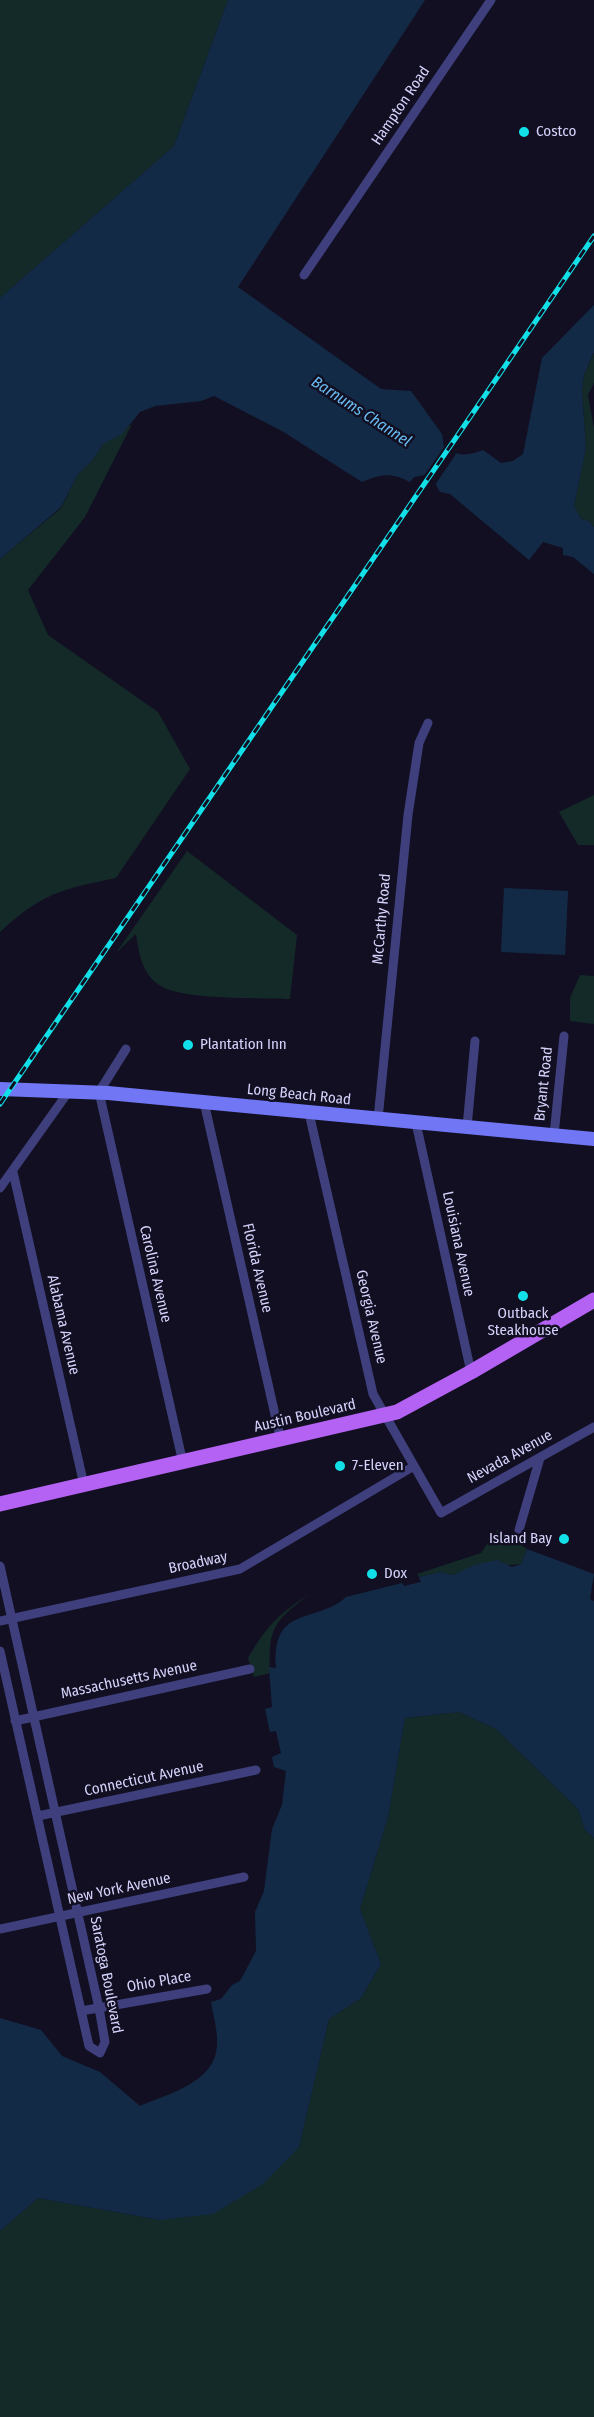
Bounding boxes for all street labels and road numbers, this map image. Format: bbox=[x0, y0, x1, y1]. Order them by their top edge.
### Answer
street label: Hampton Road bbox=[368, 63, 434, 149]
street label: McCarthy Road bbox=[369, 873, 395, 965]
street label: Bryant Road bbox=[531, 1046, 557, 1122]
street label: Long Beach Road bbox=[246, 1081, 352, 1109]
street label: Louisiana Avenue bbox=[438, 1190, 478, 1298]
street label: Florida Avenue bbox=[238, 1222, 276, 1314]
street label: Carolina Avenue bbox=[135, 1224, 175, 1324]
street label: Georgia Avenue bbox=[351, 1268, 391, 1366]
street label: Alabama Avenue bbox=[43, 1273, 83, 1377]
street label: Austin Boulevard bbox=[252, 1396, 358, 1436]
street label: Nevada Avenue bbox=[464, 1426, 556, 1488]
street label: Broadway bbox=[167, 1548, 229, 1578]
street label: Massachusetts Avenue bbox=[59, 1657, 199, 1703]
street label: Connecticut Avenue bbox=[83, 1758, 205, 1800]
street label: New York Avenue bbox=[66, 1869, 172, 1909]
street label: Saratoga Boulevard bbox=[86, 1915, 126, 2035]
street label: Ohio Place bbox=[125, 1967, 193, 1997]

